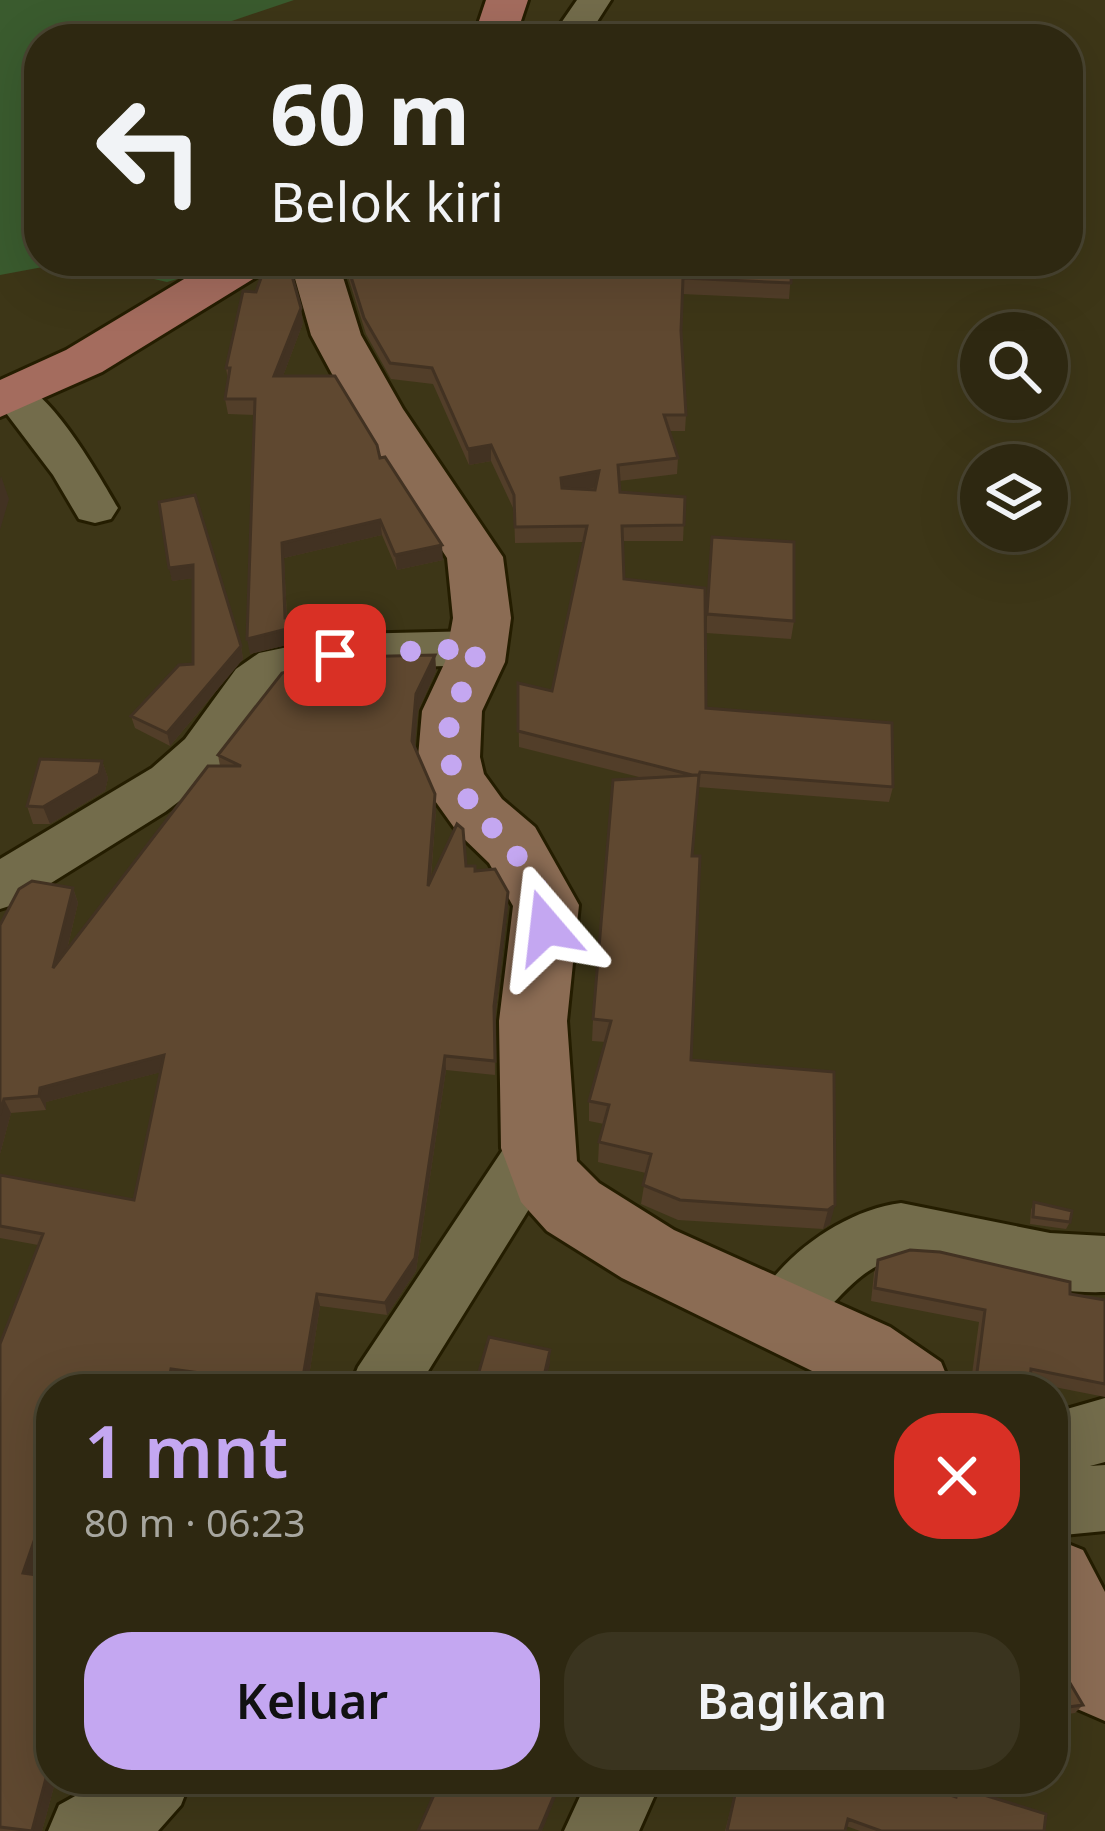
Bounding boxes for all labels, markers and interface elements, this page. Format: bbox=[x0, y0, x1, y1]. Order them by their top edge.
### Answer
text: 60 m bbox=[270, 55, 470, 170]
icon: left bbox=[72, 72, 228, 228]
text: Belok kiri bbox=[270, 164, 504, 238]
map controls bbox=[960, 312, 1068, 552]
button: search bbox=[960, 312, 1068, 420]
button: layers bbox=[960, 444, 1068, 552]
pin bbox=[284, 604, 386, 706]
icon: arrive bbox=[302, 622, 368, 688]
position arrow bbox=[483, 864, 609, 990]
text: 1 mnt bbox=[84, 1401, 288, 1499]
button: close bbox=[894, 1413, 1020, 1539]
text: 80 m · 06:23 bbox=[84, 1495, 306, 1548]
button: Keluar bbox=[84, 1632, 540, 1770]
button: Bagikan bbox=[564, 1632, 1020, 1770]

